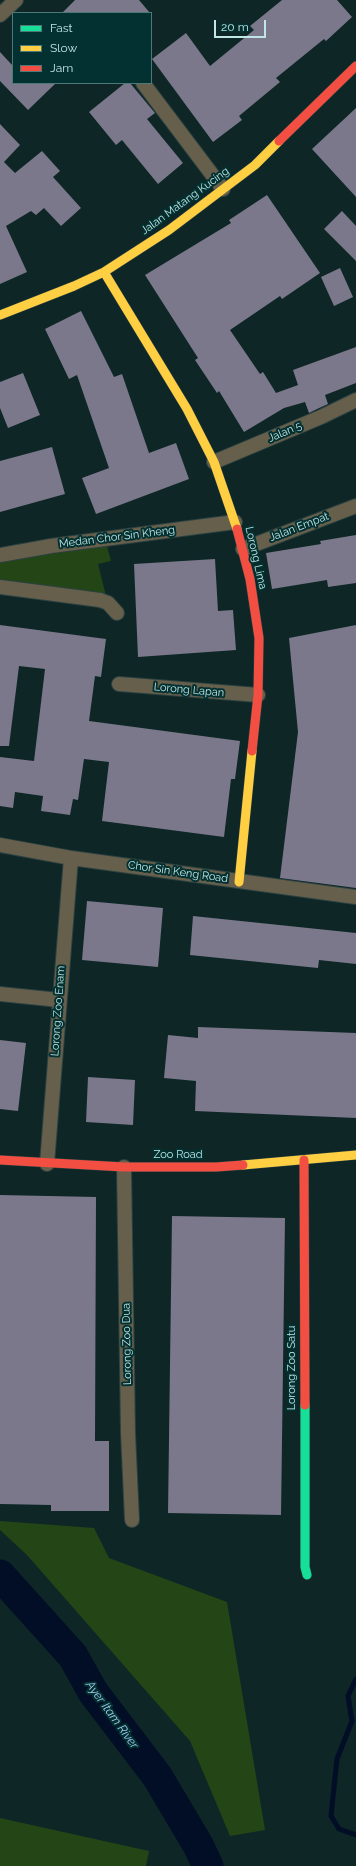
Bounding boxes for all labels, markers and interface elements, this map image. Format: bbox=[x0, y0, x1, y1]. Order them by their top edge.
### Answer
legend bbox=[12, 12, 152, 84]
scale bar bbox=[216, 12, 268, 38]
text: 20 m bbox=[221, 20, 249, 34]
text: Fast bbox=[50, 21, 73, 35]
text: Slow bbox=[50, 41, 77, 55]
text: Jam bbox=[50, 61, 73, 75]
street label: Jalan Matang Kucing bbox=[138, 165, 232, 237]
street label: Jalan 5 bbox=[266, 419, 304, 445]
street label: Jalan Empat bbox=[267, 510, 331, 544]
street label: Medan Chor Sin Kheng bbox=[58, 523, 176, 551]
street label: Lorong Lima bbox=[242, 525, 270, 591]
street label: Lorong Lapan bbox=[153, 680, 225, 700]
street label: Chor Sin Keng Road bbox=[127, 858, 229, 886]
street label: Lorong Zoo Enam bbox=[48, 965, 68, 1057]
street label: Zoo Road bbox=[153, 1148, 203, 1162]
street label: Lorong Zoo Dua bbox=[120, 1303, 134, 1385]
street label: Lorong Zoo Satu bbox=[285, 1326, 299, 1410]
water label: Ayer Itam River bbox=[83, 1678, 141, 1752]

